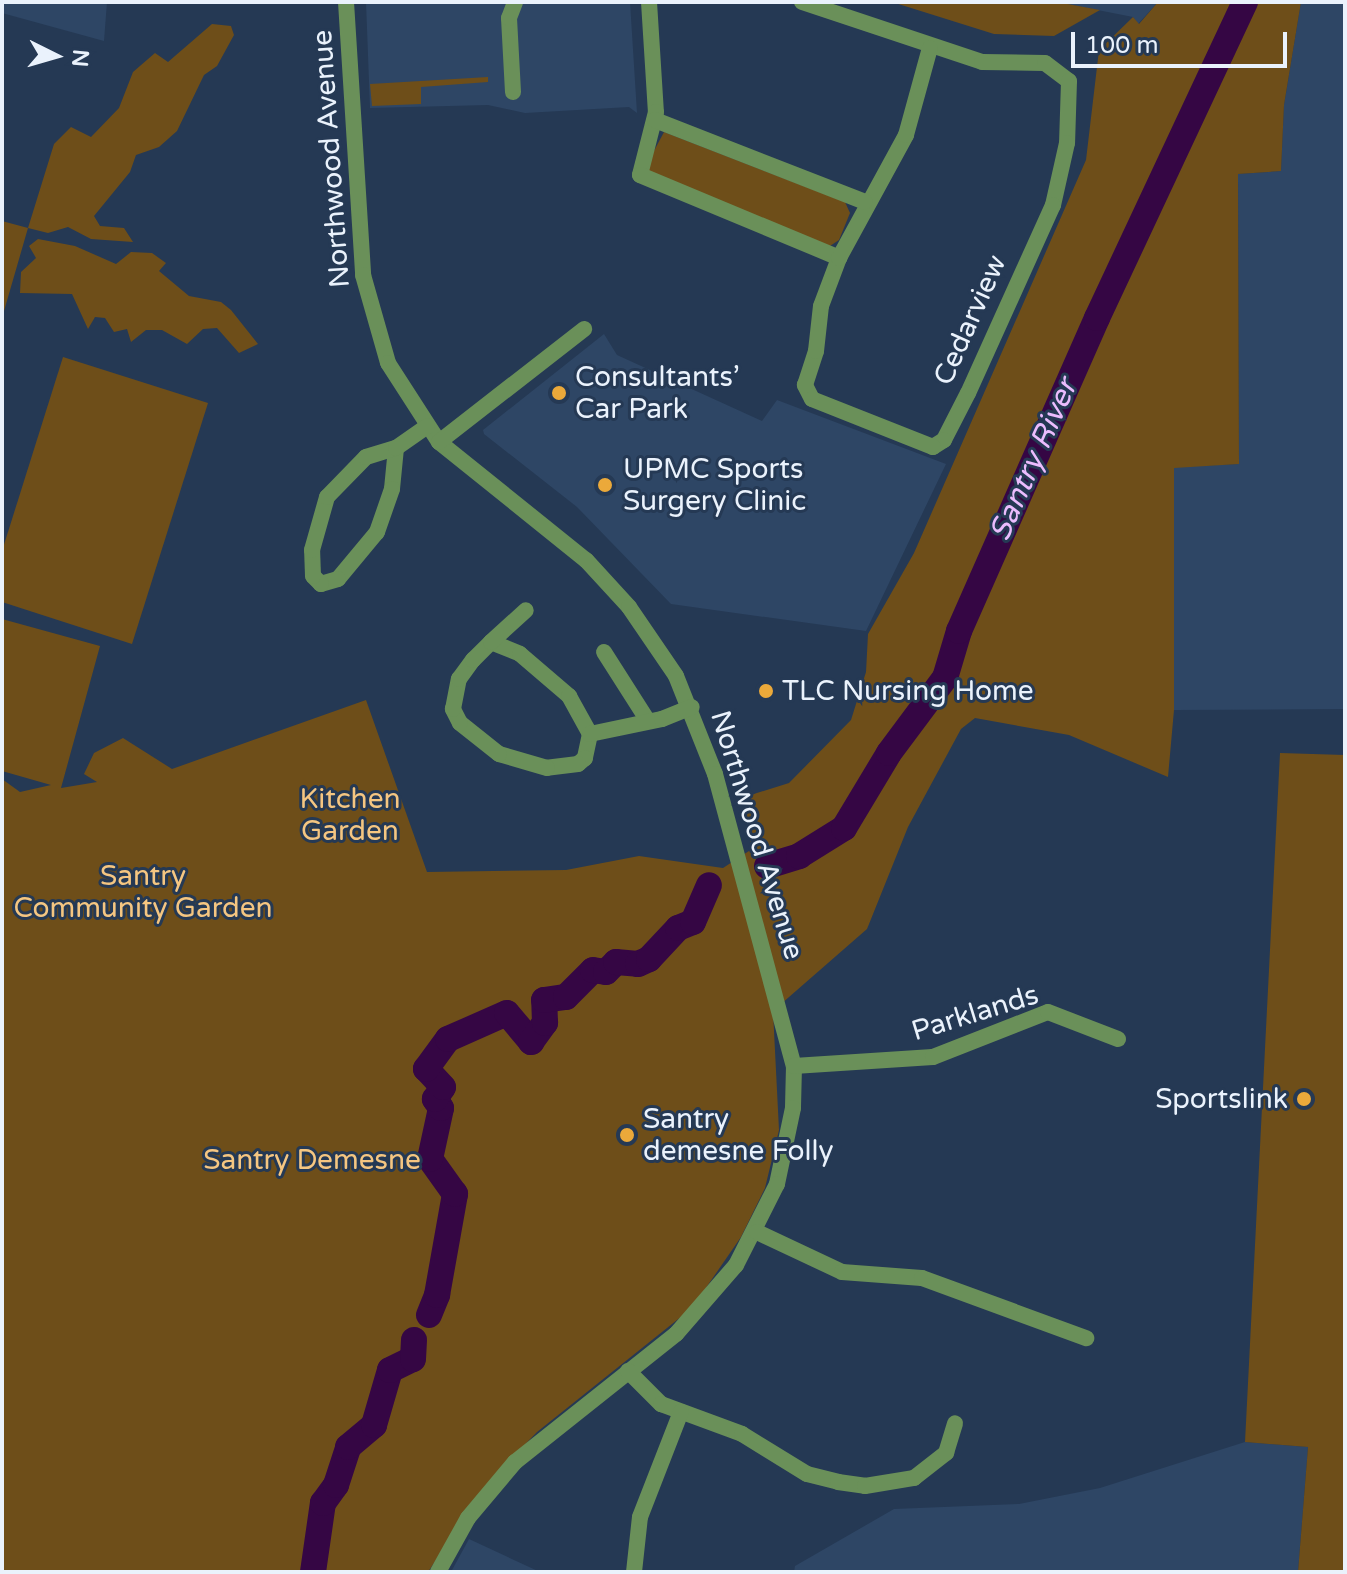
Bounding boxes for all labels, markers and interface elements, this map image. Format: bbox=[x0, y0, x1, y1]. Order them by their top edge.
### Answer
north arrow bbox=[16, 16, 96, 96]
scale bar bbox=[1075, 16, 1291, 66]
street label: Northwood Avenue bbox=[305, 29, 357, 289]
text: 100 m bbox=[1085, 31, 1159, 60]
text: N bbox=[66, 48, 94, 68]
street label: Cedarview bbox=[926, 250, 1014, 390]
place label: Consultants’ Car Park bbox=[575, 360, 739, 426]
water label: Santry River bbox=[982, 374, 1086, 546]
marker: Consultants’ Car Park bbox=[550, 384, 568, 402]
place label: UPMC Sports Surgery Clinic bbox=[623, 452, 806, 518]
marker: UPMC Sports Surgery Clinic bbox=[594, 474, 616, 496]
place label: TLC Nursing Home bbox=[782, 674, 1034, 708]
marker: TLC Nursing Home bbox=[757, 682, 775, 700]
street label: Northwood Avenue bbox=[703, 706, 811, 964]
park label: Kitchen Garden bbox=[299, 782, 401, 848]
park label: Santry Community Garden bbox=[13, 859, 273, 925]
street label: Parklands bbox=[908, 978, 1042, 1048]
place label: Sportslink bbox=[1155, 1082, 1288, 1116]
marker: Sportslink bbox=[1295, 1090, 1313, 1108]
place label: Santry demesne Folly bbox=[643, 1102, 834, 1168]
marker: Santry demesne Folly bbox=[618, 1126, 636, 1144]
park label: Santry Demesne bbox=[203, 1143, 421, 1177]

